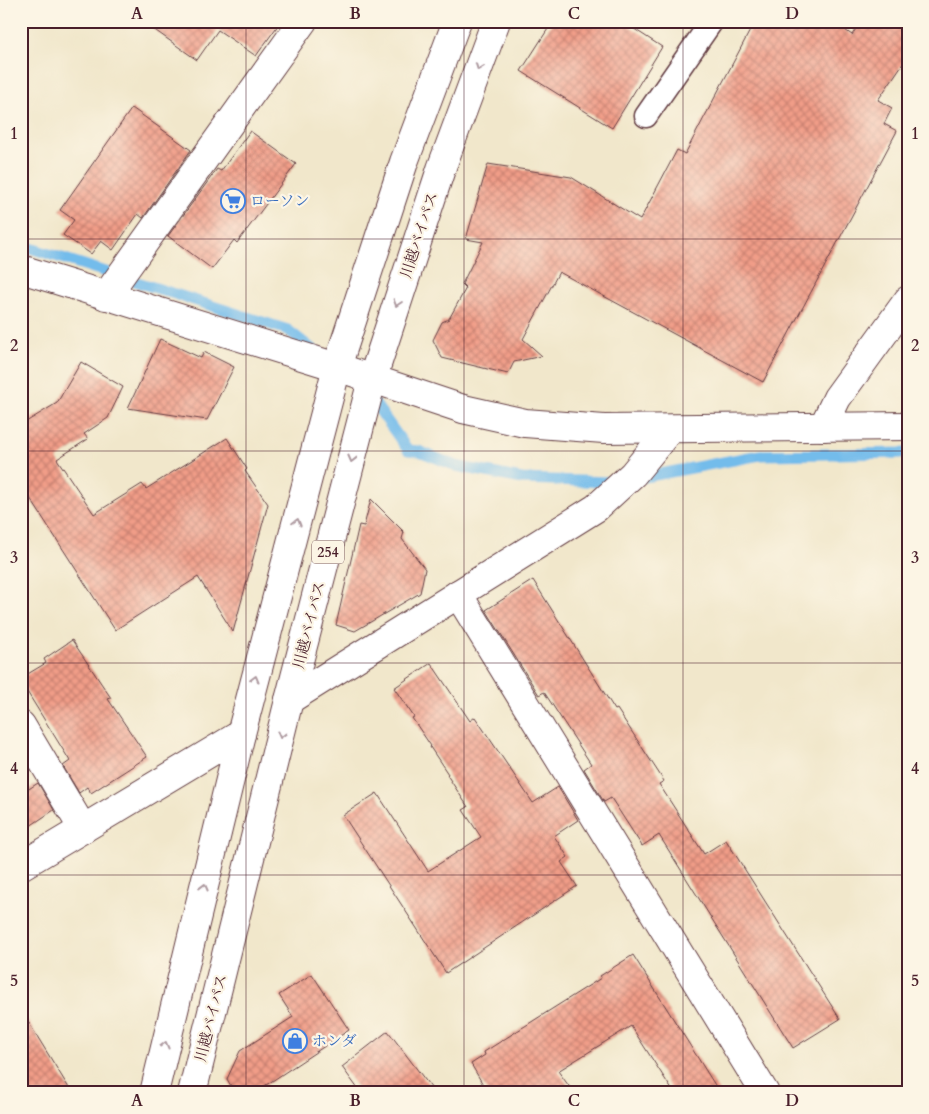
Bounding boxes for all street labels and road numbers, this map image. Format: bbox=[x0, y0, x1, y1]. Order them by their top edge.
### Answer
street label: 川越バイパス bbox=[396, 189, 442, 281]
road number: 254 bbox=[312, 540, 344, 564]
street label: 川越バイパス bbox=[288, 579, 330, 671]
street label: 川越バイパス bbox=[190, 972, 232, 1064]

